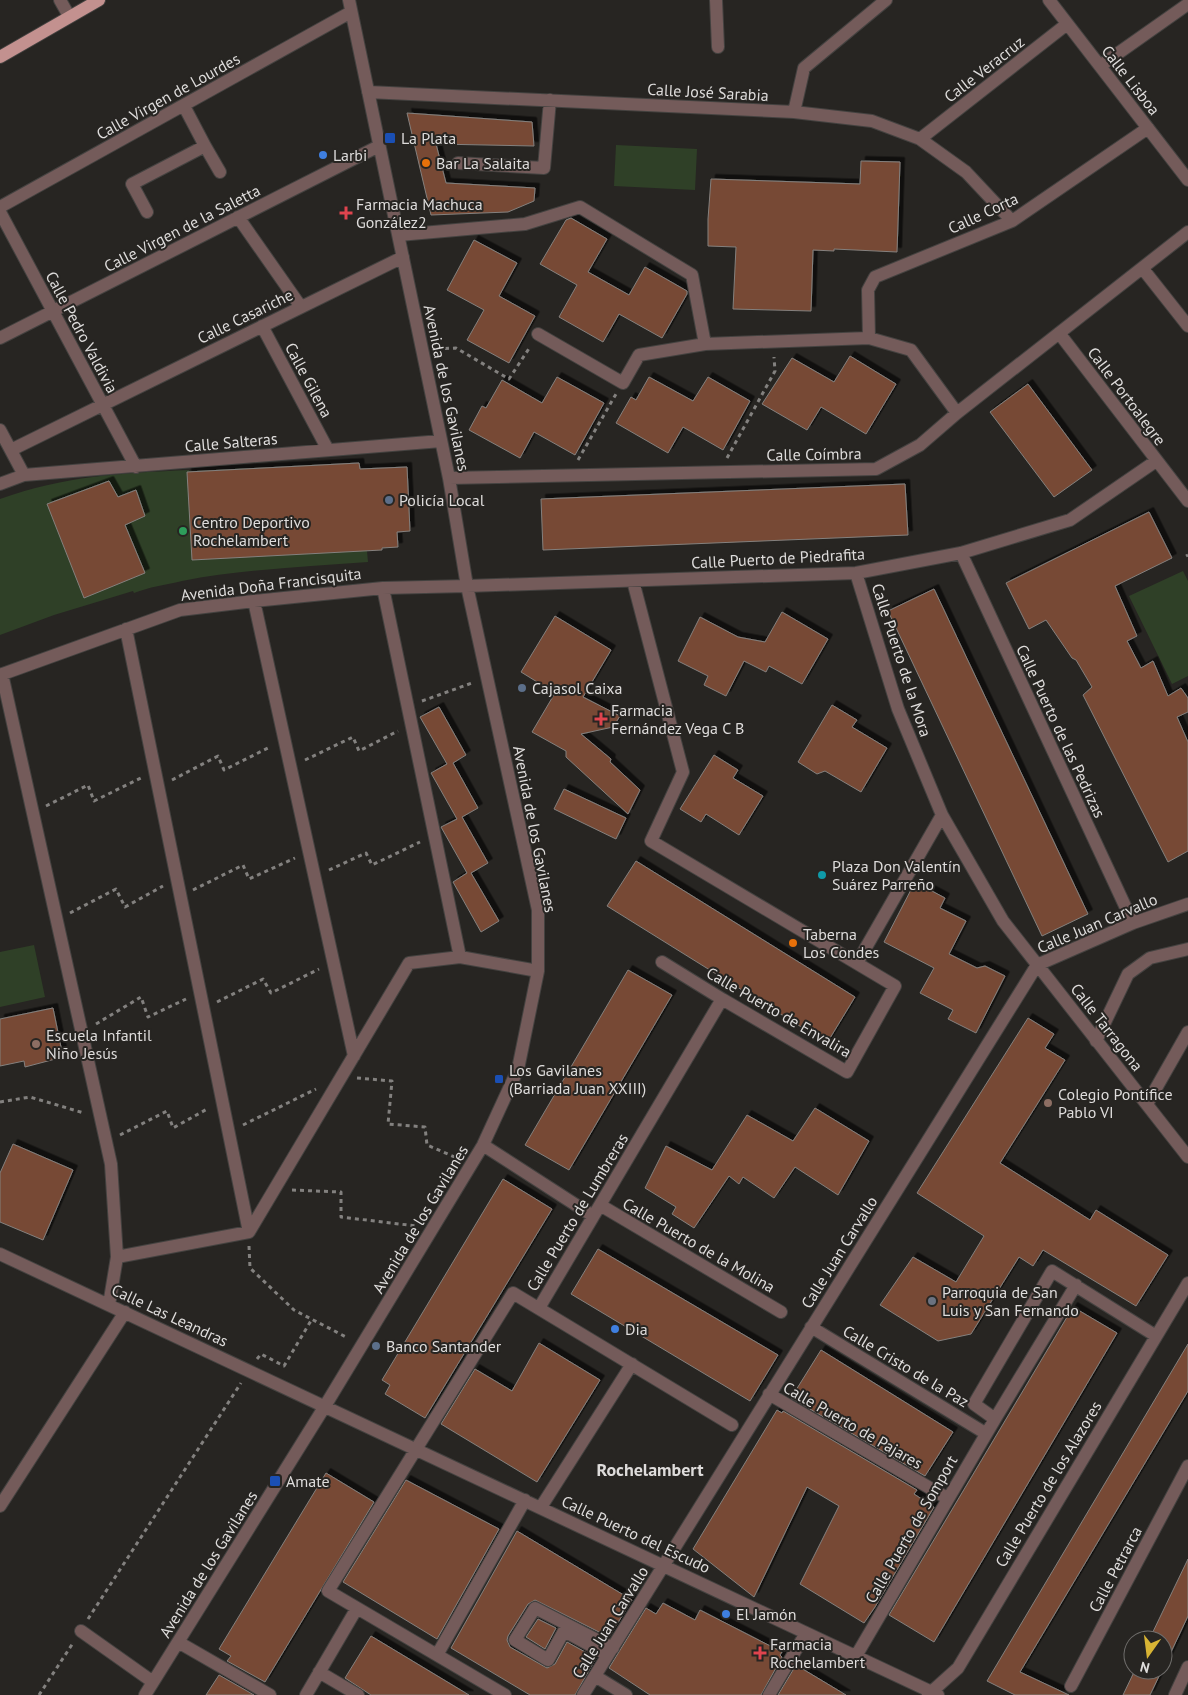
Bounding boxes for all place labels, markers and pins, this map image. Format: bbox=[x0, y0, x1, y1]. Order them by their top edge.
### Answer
place label: La Plata bbox=[401, 128, 456, 148]
marker: La Plata bbox=[383, 131, 397, 145]
place label: Larbi bbox=[333, 145, 367, 165]
marker: Larbi bbox=[317, 149, 329, 161]
place label: Bar La Salaita bbox=[436, 153, 530, 173]
marker: Bar La Salaita bbox=[420, 157, 432, 169]
place label: Farmacia Machuca González2 bbox=[356, 194, 483, 232]
marker: Farmacia Machuca González2 bbox=[340, 207, 352, 219]
place label: Policía Local bbox=[399, 490, 485, 510]
marker: Policía Local bbox=[383, 494, 395, 506]
place label: Centro Deportivo Rochelambert bbox=[193, 512, 310, 550]
marker: Centro Deportivo Rochelambert bbox=[177, 525, 189, 537]
place label: Cajasol Caixa bbox=[532, 678, 623, 698]
marker: Cajasol Caixa bbox=[516, 682, 528, 694]
place label: Farmacia Fernández Vega C B bbox=[611, 700, 744, 738]
marker: Farmacia Fernández Vega C B bbox=[595, 713, 607, 725]
place label: Plaza Don Valentín Suárez Parreño bbox=[832, 856, 961, 894]
marker: Plaza Don Valentín Suárez Parreño bbox=[816, 869, 828, 881]
place label: Taberna Los Condes bbox=[803, 924, 880, 962]
marker: Taberna Los Condes bbox=[787, 937, 799, 949]
place label: Escuela Infantil Niño Jesús bbox=[46, 1025, 152, 1063]
marker: Escuela Infantil Niño Jesús bbox=[30, 1038, 42, 1050]
place label: Los Gavilanes (Barriada Juan XXIII) bbox=[509, 1060, 646, 1098]
marker: Los Gavilanes (Barriada Juan XXIII) bbox=[493, 1073, 505, 1085]
place label: Colegio Pontífice Pablo VI bbox=[1058, 1084, 1173, 1122]
marker: Colegio Pontífice Pablo VI bbox=[1042, 1097, 1054, 1109]
place label: Parroquia de San Luis y San Fernando bbox=[942, 1282, 1079, 1320]
marker: Parroquia de San Luis y San Fernando bbox=[926, 1295, 938, 1307]
place label: Dia bbox=[625, 1319, 648, 1339]
marker: Dia bbox=[609, 1323, 621, 1335]
place label: Banco Santander bbox=[386, 1336, 502, 1356]
marker: Banco Santander bbox=[370, 1340, 382, 1352]
place label: Amate bbox=[286, 1471, 330, 1491]
marker: Amate bbox=[268, 1474, 282, 1488]
place label: El Jamón bbox=[736, 1604, 796, 1624]
marker: El Jamón bbox=[720, 1608, 732, 1620]
place label: Farmacia Rochelambert bbox=[770, 1634, 866, 1672]
marker: Farmacia Rochelambert bbox=[754, 1647, 766, 1659]

